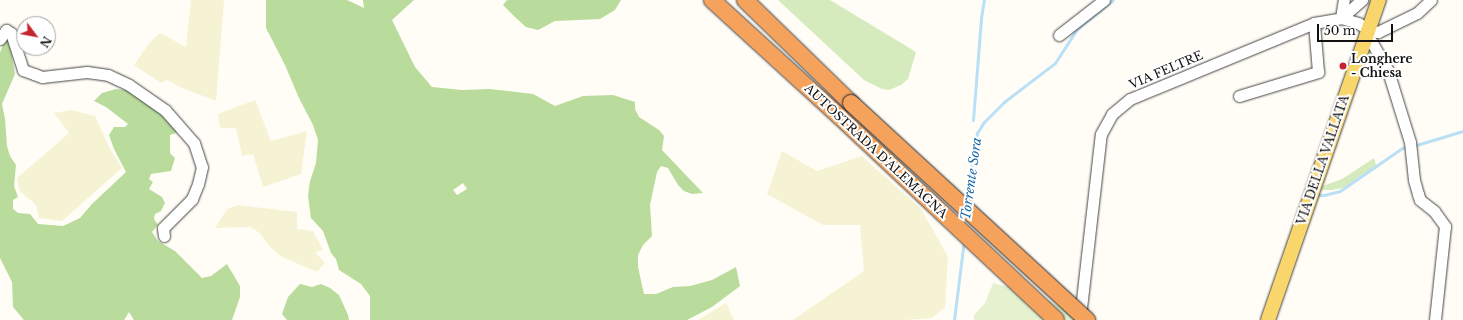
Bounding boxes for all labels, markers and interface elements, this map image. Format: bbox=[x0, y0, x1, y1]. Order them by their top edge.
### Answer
north arrow bbox=[16, 16, 56, 56]
scale bar bbox=[1319, 16, 1395, 42]
text: 50 m bbox=[1324, 23, 1356, 38]
text: N bbox=[37, 34, 54, 50]
street label: VIA FELTRE bbox=[1127, 48, 1205, 92]
place label: Longhere - Chiesa bbox=[1351, 52, 1413, 80]
marker: Longhere - Chiesa bbox=[1338, 61, 1348, 71]
street label: AUTOSTRADA D'ALEMAGNA bbox=[801, 81, 951, 221]
street label: VIA DELLA VALLATA bbox=[1294, 92, 1352, 228]
water label: Torrente Sora bbox=[958, 137, 986, 221]

